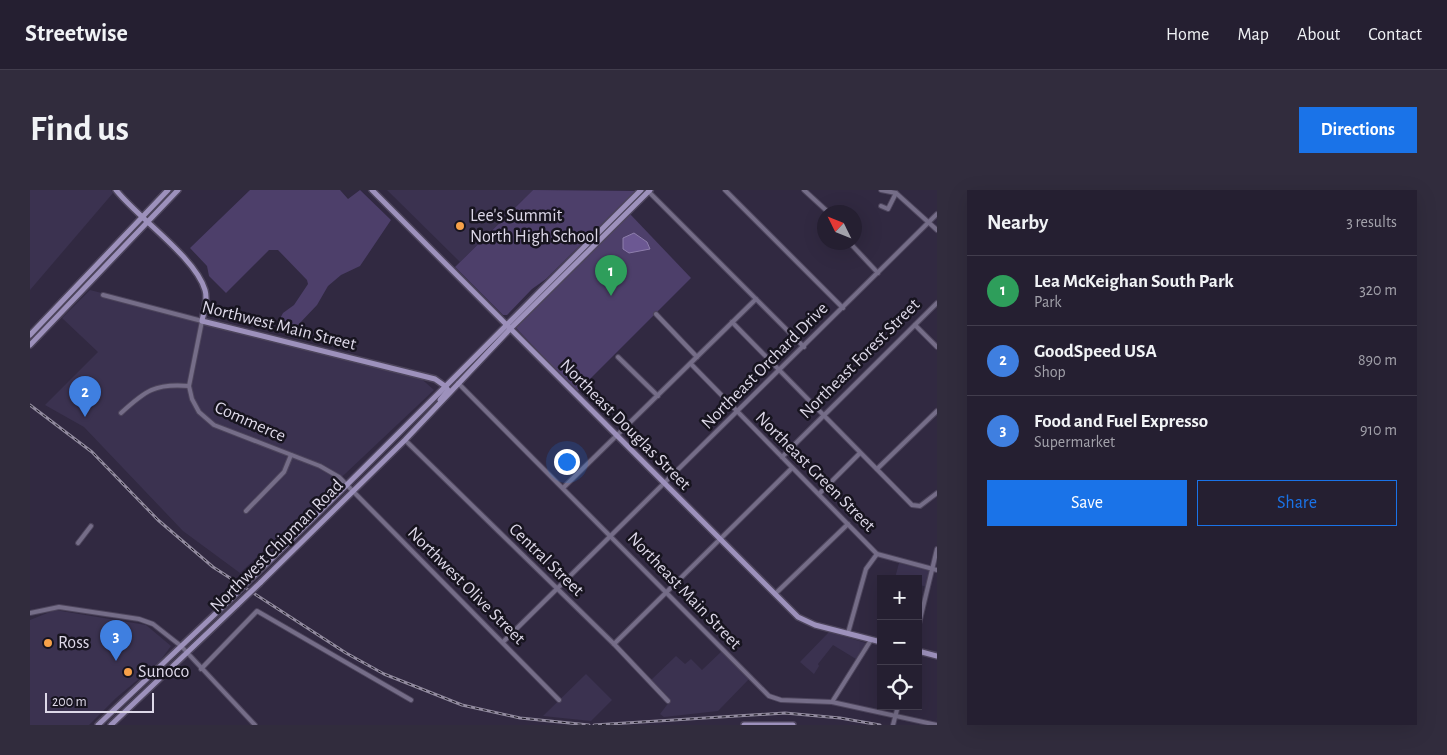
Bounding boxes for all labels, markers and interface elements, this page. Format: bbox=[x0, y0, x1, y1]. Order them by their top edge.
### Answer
text: Streetwise bbox=[25, 22, 128, 46]
text: Home bbox=[1166, 26, 1209, 44]
text: Map bbox=[1237, 26, 1269, 44]
text: About bbox=[1297, 26, 1340, 44]
text: Contact bbox=[1368, 26, 1422, 44]
button: Directions bbox=[1299, 107, 1417, 153]
text: Find us bbox=[30, 112, 129, 147]
north arrow bbox=[817, 205, 862, 250]
place label: Lee's Summit North High School bbox=[470, 207, 599, 246]
text: Nearby bbox=[987, 212, 1048, 233]
text: 3 results bbox=[1346, 214, 1397, 230]
marker: Lee's Summit North High School bbox=[454, 220, 466, 232]
pin: 1 bbox=[595, 255, 627, 296]
text: Lea McKeighan South Park bbox=[1034, 272, 1234, 291]
text: 1 bbox=[1000, 282, 1006, 298]
text: 320 m bbox=[1359, 282, 1397, 298]
text: Park bbox=[1034, 294, 1062, 310]
street label: Northeast Forest Street bbox=[797, 295, 924, 422]
street label: Northwest Main Street bbox=[200, 298, 358, 354]
street label: Northeast Orchard Drive bbox=[698, 299, 832, 433]
text: GoodSpeed USA bbox=[1034, 342, 1157, 361]
text: 2 bbox=[999, 352, 1007, 368]
text: 890 m bbox=[1358, 352, 1397, 368]
street label: Northeast Douglas Street bbox=[556, 356, 694, 494]
text: Shop bbox=[1034, 364, 1066, 380]
pin: 2 bbox=[69, 376, 101, 417]
street label: Commerce bbox=[212, 398, 288, 446]
street label: Northeast Green Street bbox=[752, 409, 878, 535]
text: Food and Fuel Expresso bbox=[1034, 412, 1208, 431]
text: 3 bbox=[1000, 422, 1006, 438]
text: 910 m bbox=[1360, 422, 1397, 438]
text: Supermarket bbox=[1034, 434, 1115, 450]
your location bbox=[554, 449, 580, 475]
street label: Northwest Chipman Road bbox=[207, 476, 347, 616]
button: Save bbox=[987, 480, 1187, 526]
button: Share bbox=[1197, 480, 1397, 526]
street label: Central Street bbox=[505, 520, 587, 600]
street label: Northwest Olive Street bbox=[404, 524, 528, 648]
street label: Northeast Main Street bbox=[624, 529, 744, 653]
map controls bbox=[877, 575, 922, 710]
button: + bbox=[877, 575, 922, 620]
pin: 3 bbox=[100, 620, 132, 661]
button: − bbox=[877, 620, 922, 665]
place label: Ross bbox=[58, 634, 90, 652]
marker: Ross bbox=[42, 637, 54, 649]
place label: Sunoco bbox=[138, 663, 190, 681]
button: locate bbox=[877, 665, 922, 710]
marker: Sunoco bbox=[122, 666, 134, 678]
scale bar bbox=[45, 690, 154, 713]
text: 200 m bbox=[52, 695, 87, 709]

